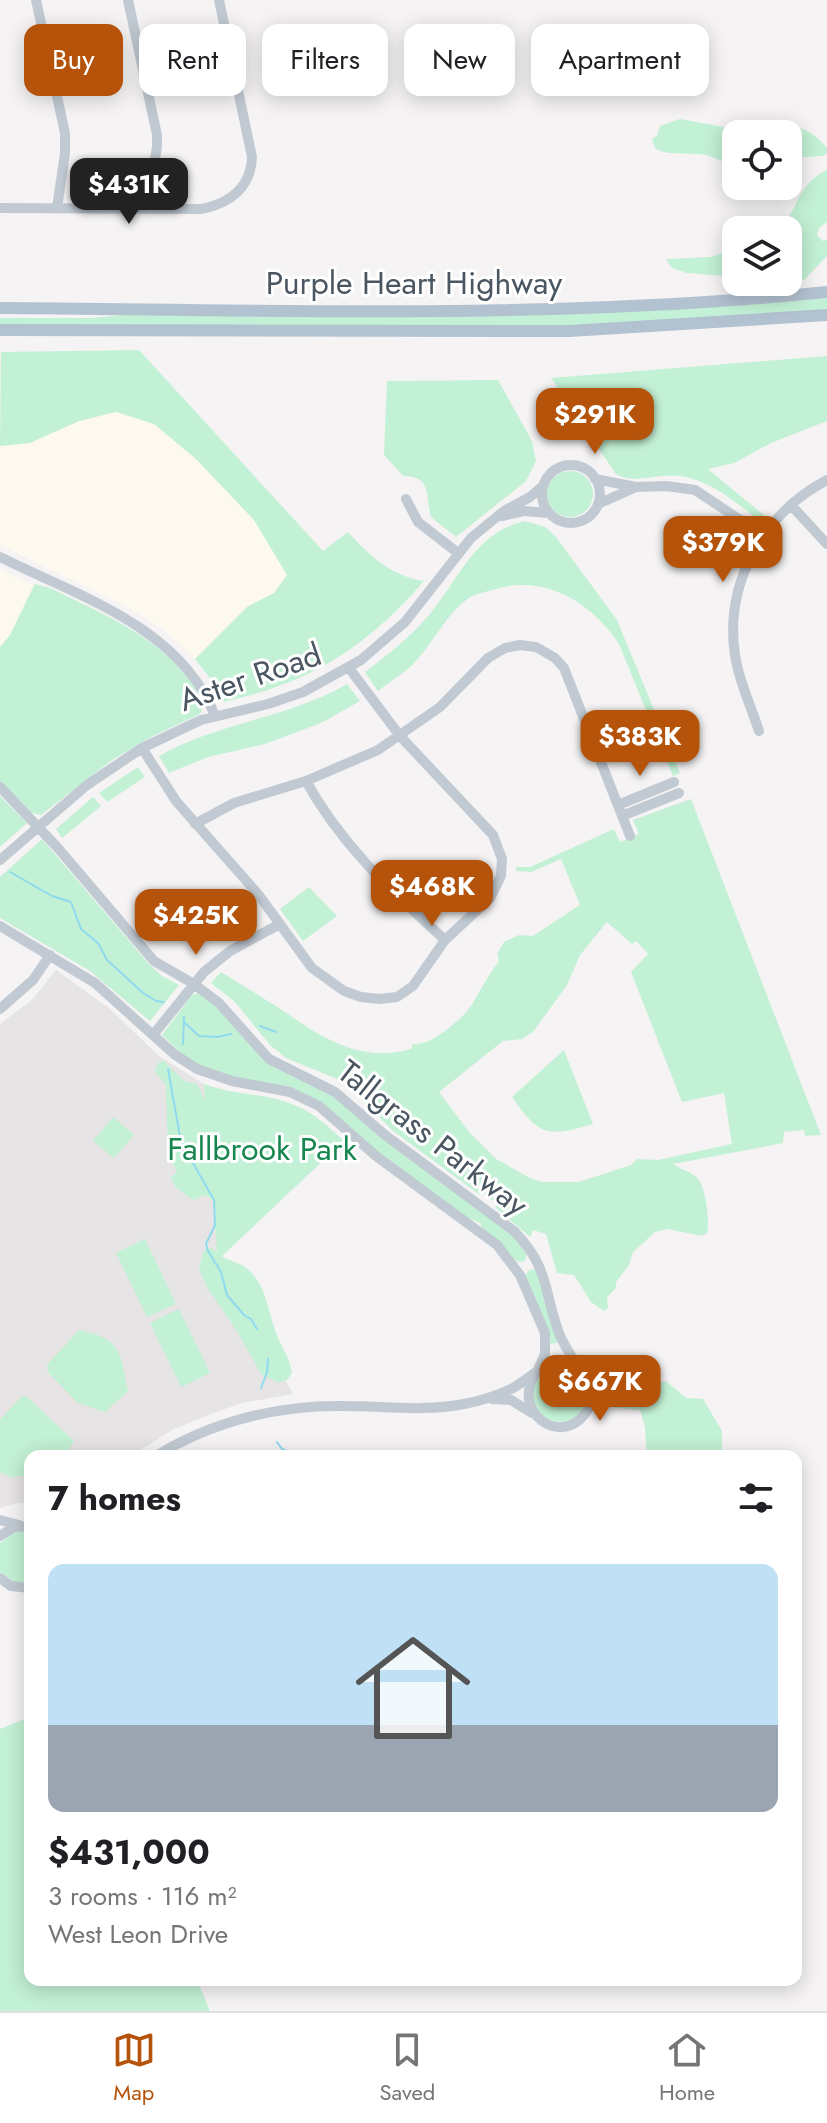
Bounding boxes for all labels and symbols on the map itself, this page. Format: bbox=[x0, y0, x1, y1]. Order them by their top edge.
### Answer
pin: $431K bbox=[73, 158, 185, 226]
street label: Purple Heart Highway bbox=[266, 260, 563, 306]
pin: $291K bbox=[539, 388, 651, 456]
pin: $379K bbox=[667, 516, 779, 584]
street label: Aster Road bbox=[173, 631, 327, 723]
pin: $383K bbox=[584, 710, 696, 778]
pin: $468K bbox=[376, 860, 488, 928]
pin: $425K bbox=[140, 889, 252, 957]
street label: Tallgrass Parkway bbox=[328, 1049, 539, 1228]
park label: Fallbrook Park bbox=[167, 1126, 358, 1172]
pin: $667K bbox=[544, 1355, 656, 1423]

